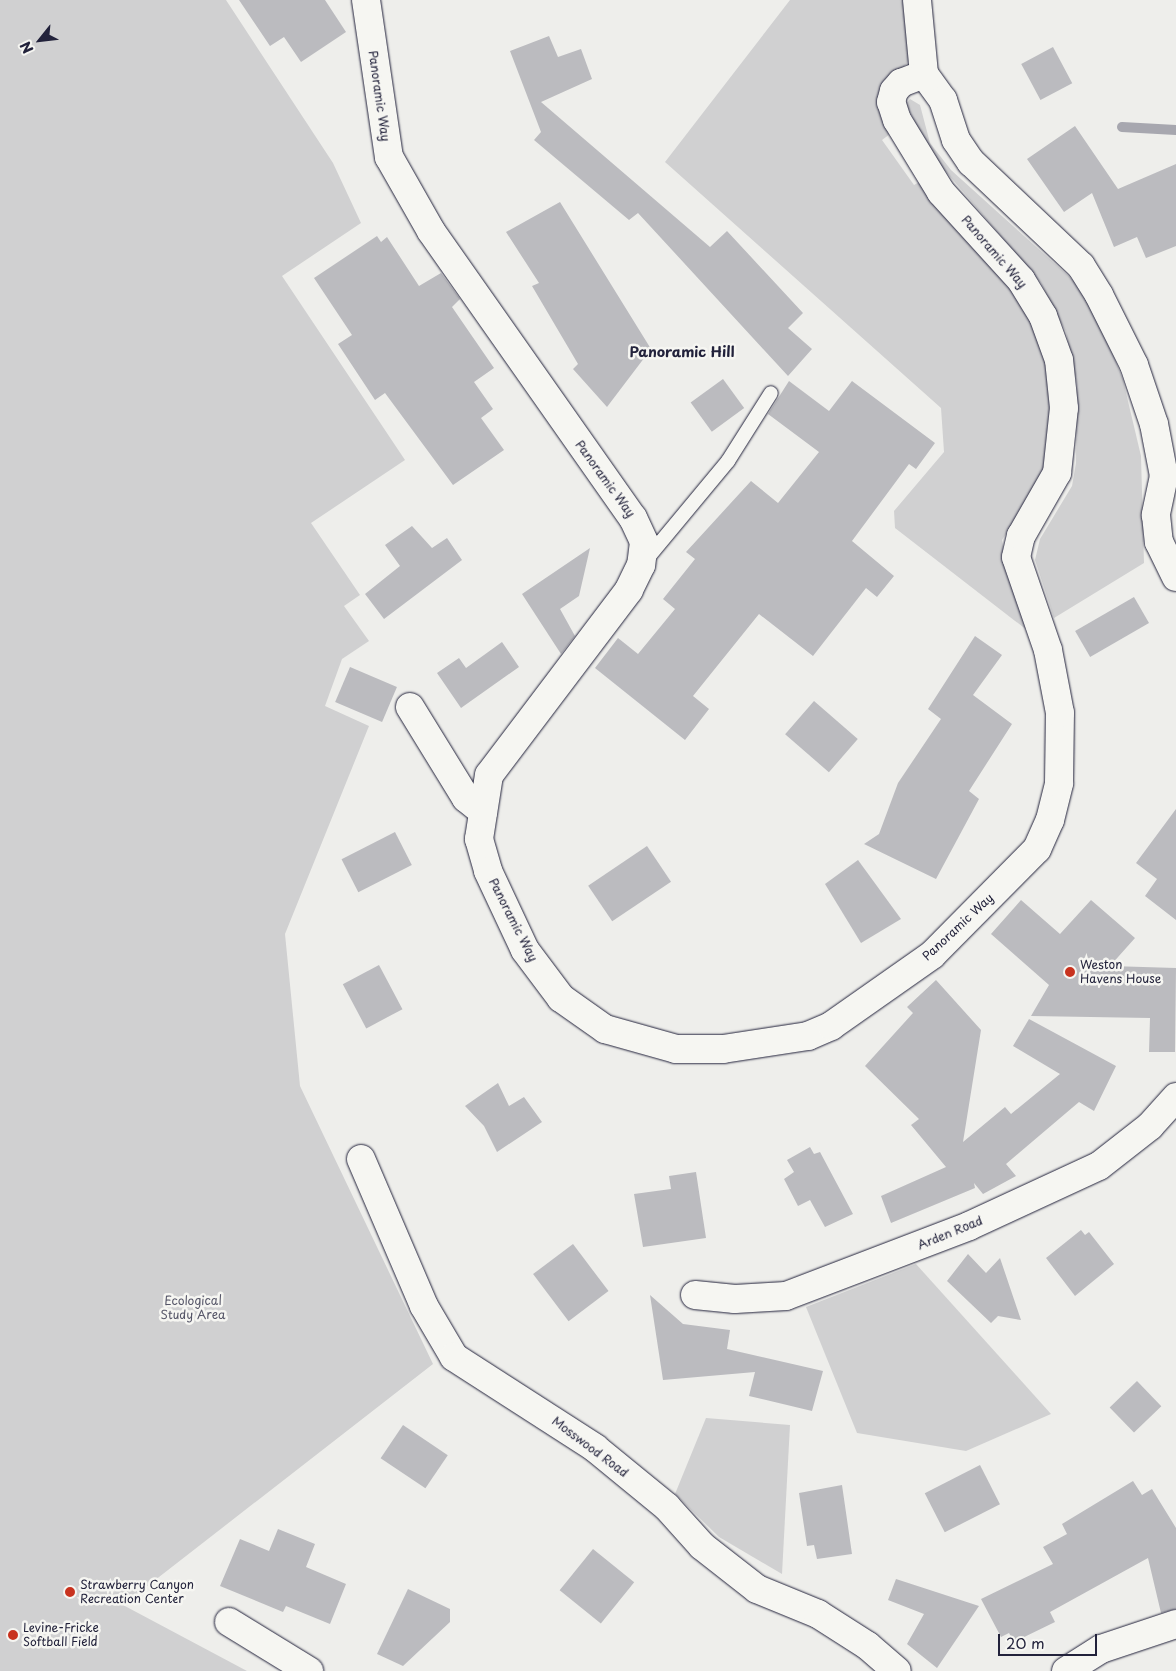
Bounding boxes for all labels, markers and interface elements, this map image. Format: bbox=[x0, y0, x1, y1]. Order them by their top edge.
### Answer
north arrow bbox=[15, 15, 65, 65]
text: N bbox=[15, 38, 38, 57]
street label: Panoramic Way bbox=[366, 50, 392, 142]
street label: Panoramic Way bbox=[959, 213, 1029, 291]
district label: Panoramic Hill bbox=[630, 344, 734, 360]
street label: Panoramic Way bbox=[572, 438, 638, 520]
street label: Panoramic Way bbox=[486, 876, 540, 964]
street label: Panoramic Way bbox=[920, 891, 996, 963]
place label: Weston Havens House bbox=[1080, 958, 1161, 986]
marker: Weston Havens House bbox=[1064, 966, 1076, 978]
street label: Arden Road bbox=[916, 1214, 984, 1252]
park label: Ecological Study Area bbox=[160, 1294, 226, 1322]
street label: Mosswood Road bbox=[549, 1414, 631, 1480]
place label: Strawberry Canyon Recreation Center bbox=[80, 1578, 194, 1606]
marker: Strawberry Canyon Recreation Center bbox=[64, 1586, 76, 1598]
place label: Levine-Fricke Softball Field bbox=[23, 1621, 99, 1649]
scale bar bbox=[1001, 1624, 1100, 1656]
marker: Levine-Fricke Softball Field bbox=[7, 1629, 19, 1641]
text: 20 m bbox=[1006, 1631, 1045, 1654]

